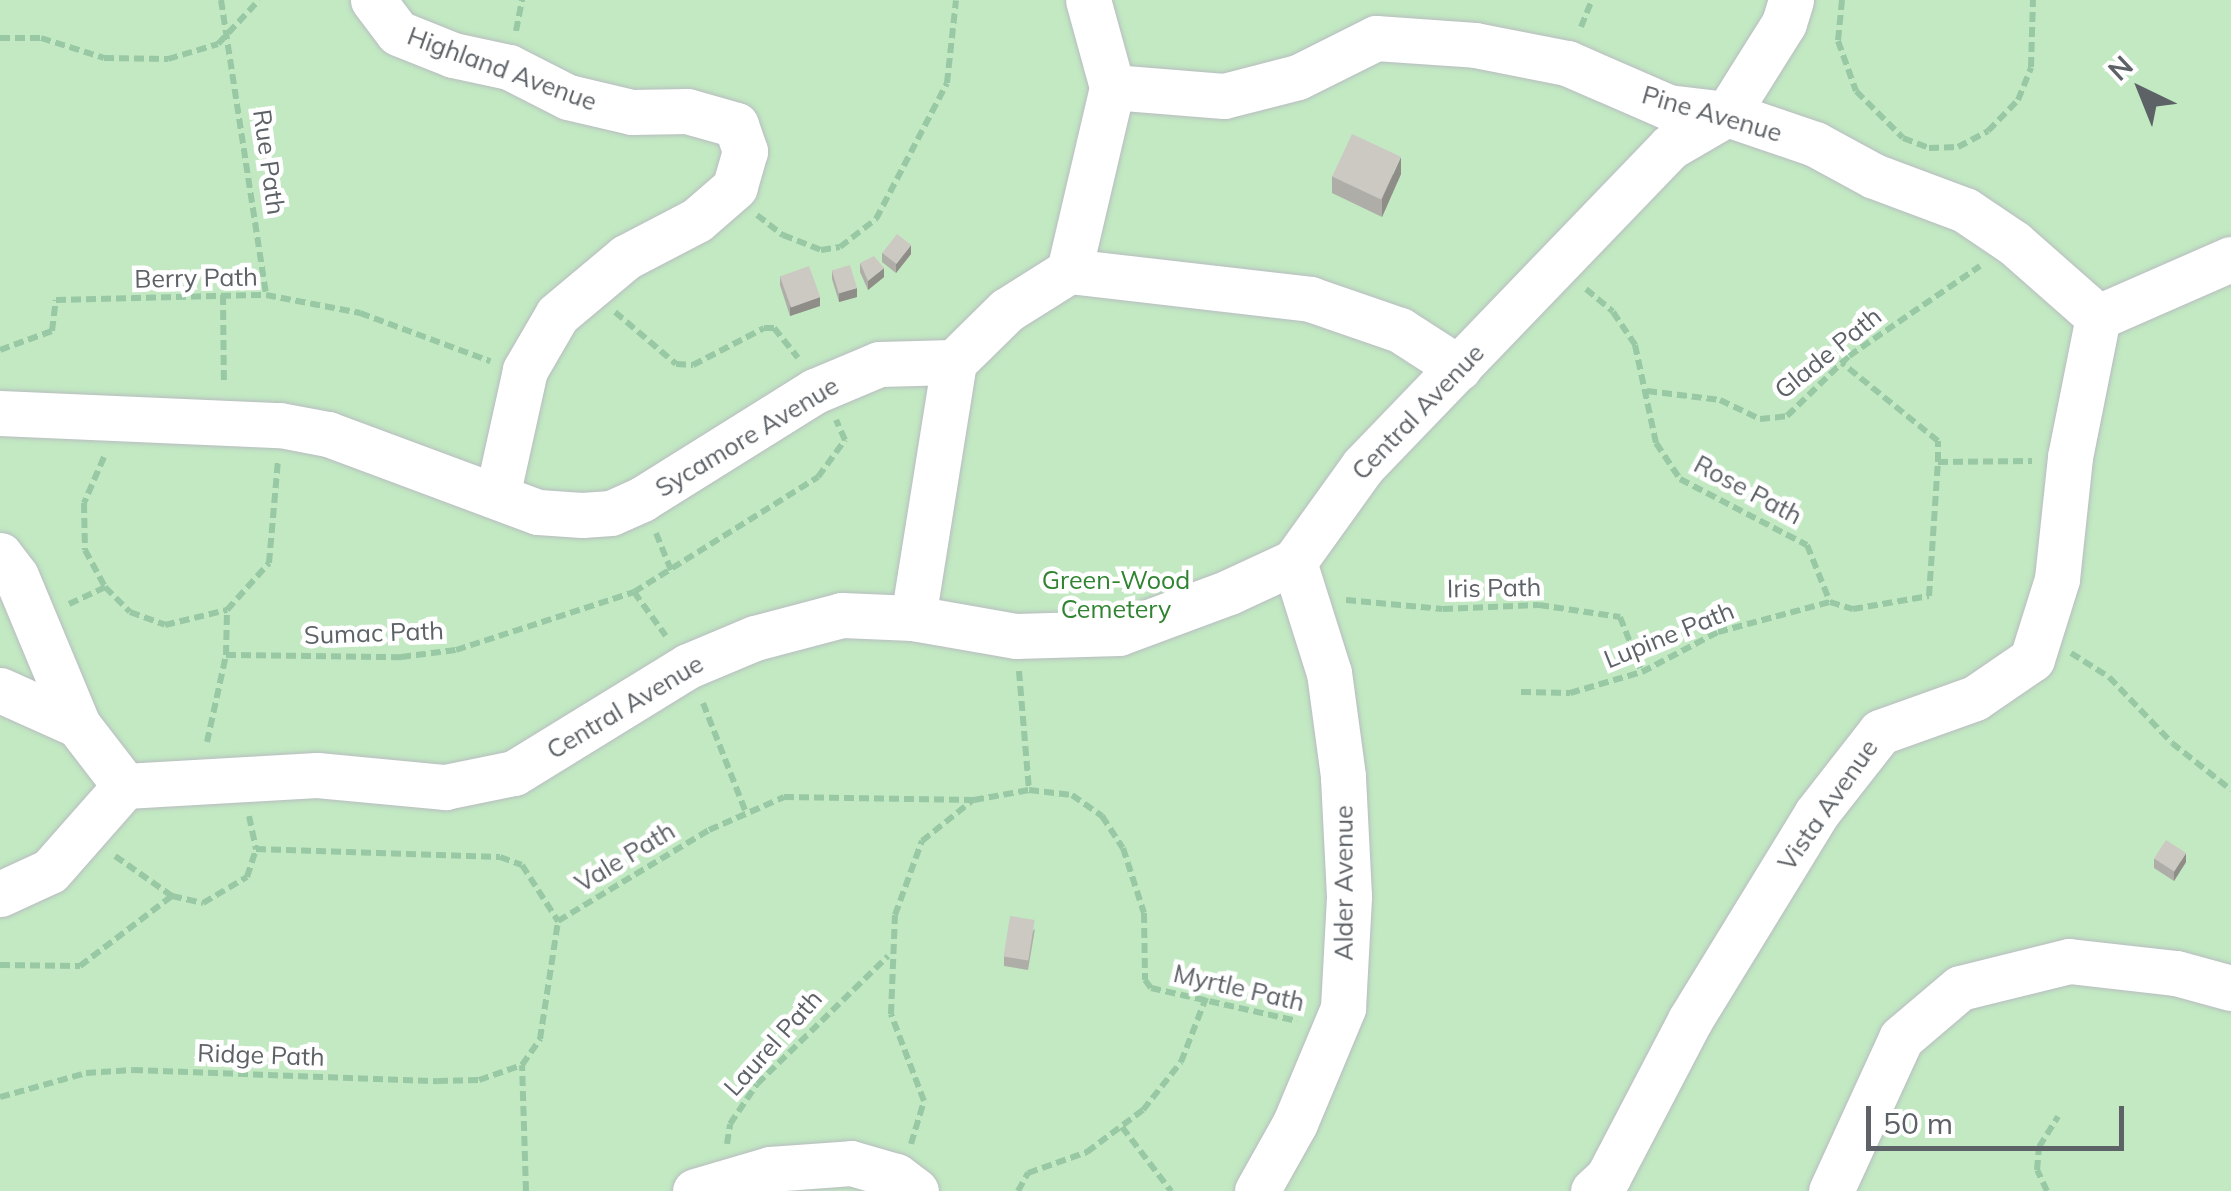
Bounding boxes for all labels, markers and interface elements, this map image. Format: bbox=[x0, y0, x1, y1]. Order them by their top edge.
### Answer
street label: Highland Avenue bbox=[403, 21, 601, 117]
north arrow bbox=[2091, 40, 2191, 140]
text: N bbox=[2101, 48, 2140, 88]
street label: Pine Avenue bbox=[1639, 80, 1785, 148]
street label: Rue Path bbox=[247, 107, 291, 217]
street label: Berry Path bbox=[134, 262, 258, 294]
street label: Glade Path bbox=[1769, 301, 1887, 405]
street label: Central Avenue bbox=[1346, 338, 1490, 486]
street label: Sycamore Avenue bbox=[650, 371, 844, 503]
street label: Rose Path bbox=[1689, 449, 1807, 531]
park label: Green-Wood Cemetery bbox=[1042, 566, 1190, 625]
street label: Iris Path bbox=[1446, 572, 1542, 604]
street label: Lupine Path bbox=[1600, 595, 1738, 675]
street label: Sumac Path bbox=[304, 616, 444, 650]
street label: Central Avenue bbox=[542, 649, 708, 765]
street label: Vista Avenue bbox=[1772, 734, 1884, 876]
street label: Alder Avenue bbox=[1329, 805, 1359, 961]
street label: Vale Path bbox=[570, 816, 680, 898]
street label: Myrtle Path bbox=[1171, 958, 1307, 1018]
street label: Laurel Path bbox=[718, 984, 828, 1102]
street label: Ridge Path bbox=[197, 1038, 325, 1072]
scale bar bbox=[1871, 1086, 2128, 1148]
text: 50 m bbox=[1883, 1104, 1953, 1142]

